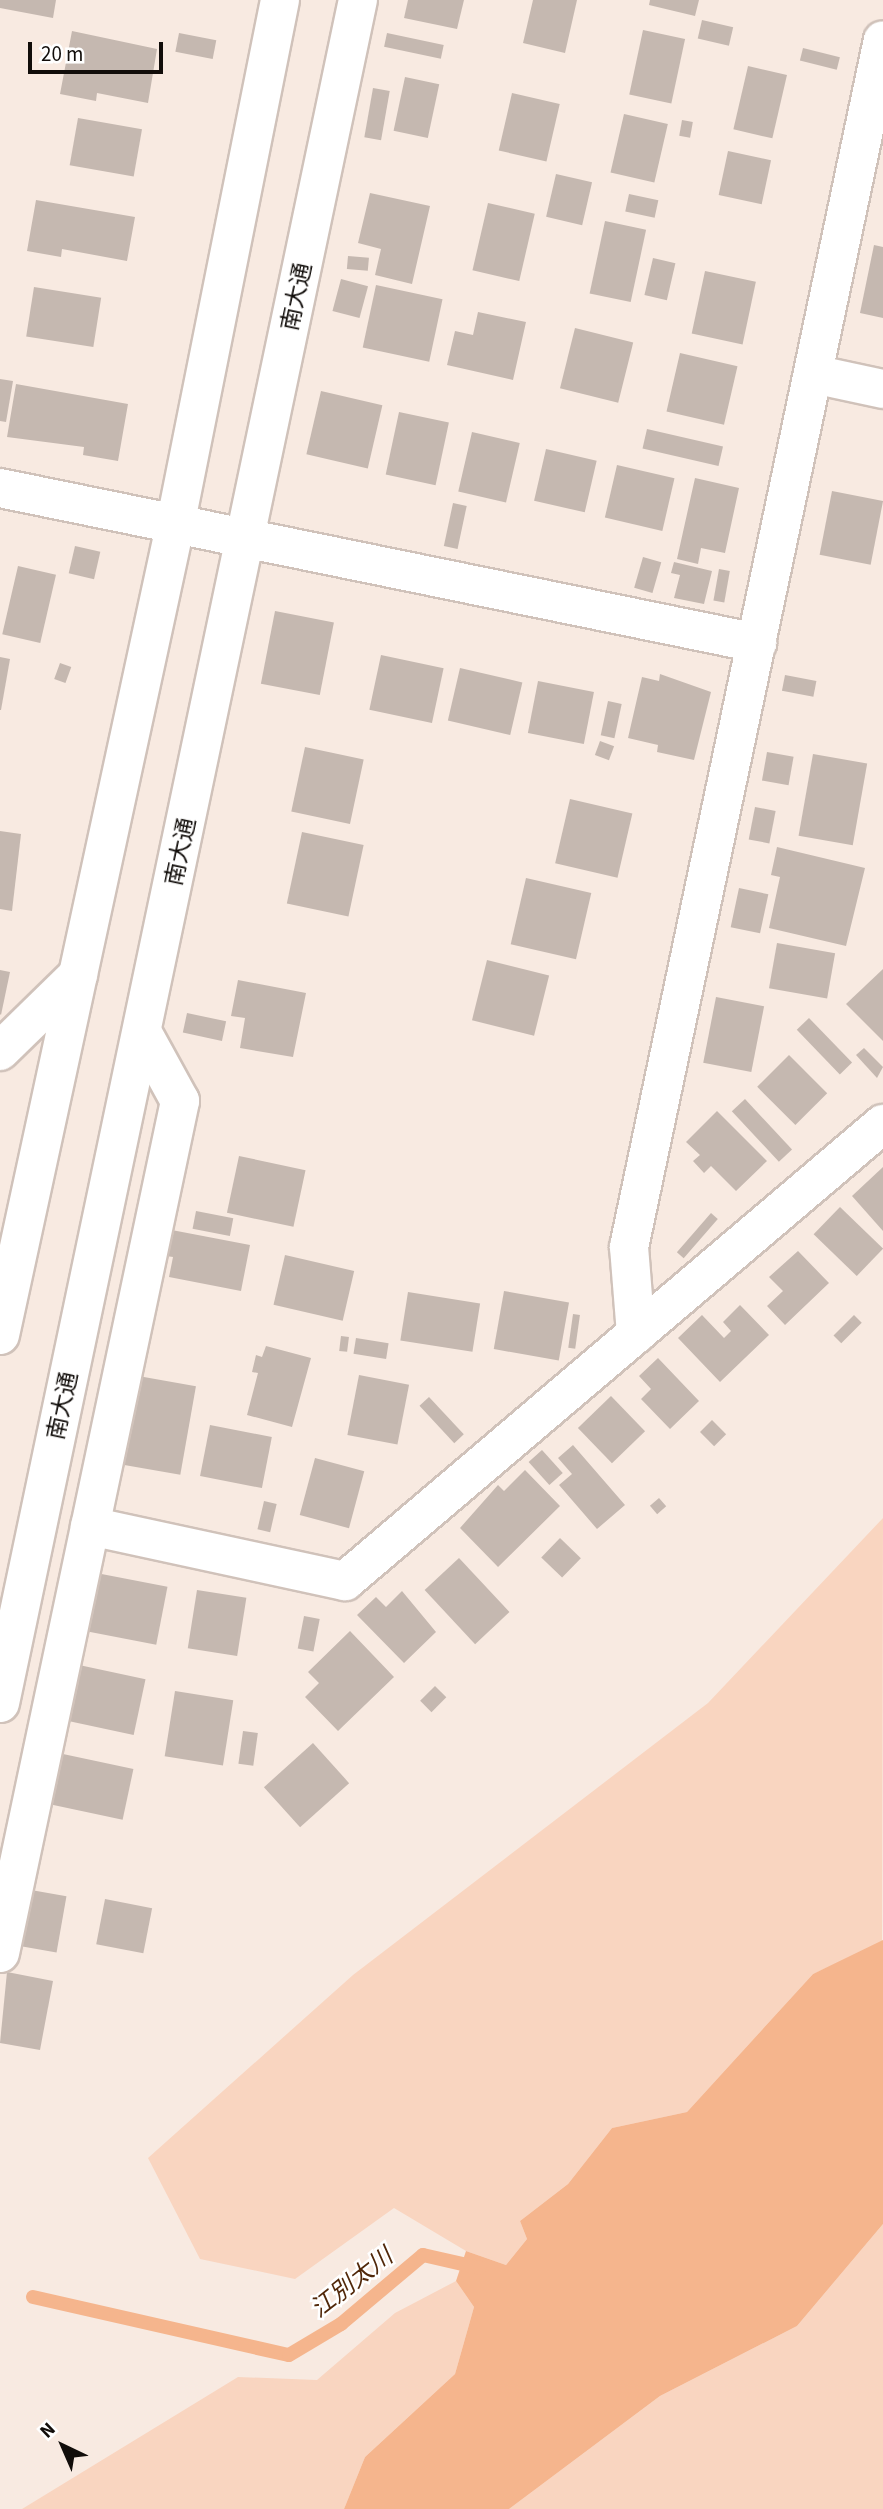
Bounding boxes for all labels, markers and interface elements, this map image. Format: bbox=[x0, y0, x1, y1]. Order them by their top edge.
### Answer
scale bar bbox=[32, 28, 166, 72]
text: 20 m bbox=[41, 39, 83, 69]
street label: 南大通 bbox=[276, 260, 318, 334]
street label: 南大通 bbox=[160, 815, 202, 889]
street label: 南大通 bbox=[42, 1369, 84, 1443]
water label: 江別太川 bbox=[305, 2242, 399, 2324]
north arrow bbox=[28, 2411, 98, 2481]
text: N bbox=[34, 2416, 62, 2445]

